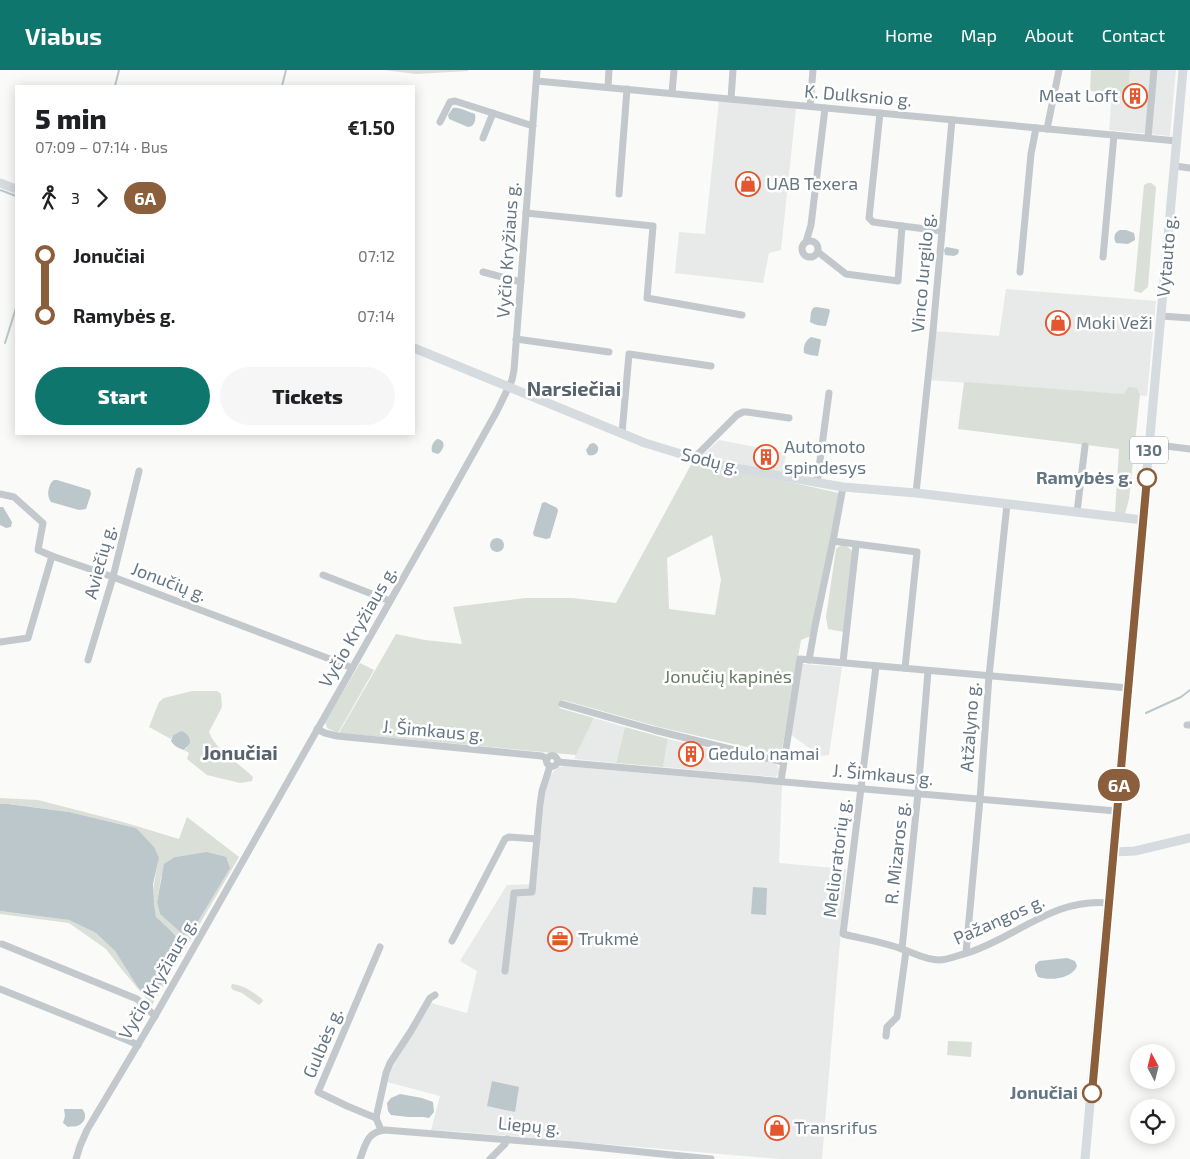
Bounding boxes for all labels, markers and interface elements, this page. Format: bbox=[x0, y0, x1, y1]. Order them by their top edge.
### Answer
text: Viabus bbox=[25, 21, 102, 50]
text: Home bbox=[885, 24, 933, 46]
text: Map bbox=[961, 24, 997, 46]
text: About bbox=[1025, 24, 1074, 46]
text: Contact bbox=[1102, 24, 1165, 46]
street label: K. Dulksnio g. bbox=[803, 79, 913, 111]
building icon: Meat Loft bbox=[1122, 83, 1148, 109]
place label: Meat Loft bbox=[1039, 84, 1118, 106]
text: 5 min bbox=[35, 101, 107, 135]
text: €1.50 bbox=[347, 116, 395, 139]
text: 07:09 – 07:14 · Bus bbox=[35, 137, 168, 156]
shop icon: UAB Texera bbox=[735, 171, 761, 197]
place label: UAB Texera bbox=[766, 172, 858, 194]
street label: Vyčio Kryžiaus g. bbox=[491, 181, 523, 319]
icon: walk bbox=[35, 184, 63, 212]
icon: forward bbox=[88, 184, 116, 212]
text: 6A bbox=[134, 187, 156, 209]
text: 3 bbox=[71, 188, 80, 207]
street label: Vinco Jurgilo g. bbox=[906, 212, 938, 334]
street label: Vytauto g. bbox=[1151, 214, 1181, 298]
text: Jonučiai bbox=[73, 244, 145, 267]
text: 07:12 bbox=[358, 246, 395, 265]
text: Ramybės g. bbox=[73, 304, 176, 327]
text: 07:14 bbox=[357, 306, 395, 325]
shop icon: Moki Veži bbox=[1045, 310, 1071, 336]
place label: Moki Veži bbox=[1076, 311, 1153, 333]
button: Start bbox=[35, 367, 210, 425]
button: Tickets bbox=[220, 367, 395, 425]
district label: Narsiečiai bbox=[527, 376, 621, 400]
place label: Automoto spindesys bbox=[784, 435, 866, 478]
road number: 130 bbox=[1130, 436, 1168, 464]
street label: Sodų g. bbox=[679, 442, 742, 478]
building icon: Automoto spindesys bbox=[753, 444, 779, 470]
place label: Ramybės g. bbox=[1036, 466, 1133, 488]
marker: Ramybės g. bbox=[1137, 468, 1157, 488]
street label: Aviečių g. bbox=[79, 522, 120, 601]
street label: Jonučių g. bbox=[129, 557, 210, 605]
street label: Vyčio Kryžiaus g. bbox=[314, 562, 401, 691]
park label: Jonučių kapinės bbox=[664, 665, 792, 687]
street label: Atžalyno g. bbox=[955, 681, 983, 773]
street label: J. Šimkaus g. bbox=[382, 715, 484, 745]
district label: Jonučiai bbox=[202, 740, 278, 764]
building icon: Gedulo namai bbox=[678, 741, 704, 767]
place label: Gedulo namai bbox=[708, 742, 820, 764]
street label: J. Šimkaus g. bbox=[832, 759, 934, 789]
line badge: 6A bbox=[1096, 769, 1142, 801]
text: 6A bbox=[1108, 774, 1130, 796]
street label: Melioratorių g. bbox=[818, 797, 854, 919]
street label: R. Mizaros g. bbox=[880, 800, 912, 905]
street label: Pažangos g. bbox=[950, 889, 1048, 949]
street label: Vyčio Kryžiaus g. bbox=[114, 914, 201, 1043]
office icon: Trukmė bbox=[547, 926, 573, 952]
place label: Trukmė bbox=[578, 927, 639, 949]
street label: Gulbės g. bbox=[297, 1004, 347, 1081]
north arrow bbox=[1130, 1044, 1175, 1089]
map controls bbox=[1130, 1044, 1175, 1144]
place label: Jonučiai bbox=[1010, 1081, 1078, 1103]
marker: Jonučiai bbox=[1082, 1083, 1102, 1103]
button: locate bbox=[1130, 1099, 1175, 1144]
street label: Liepų g. bbox=[497, 1111, 561, 1139]
shop icon: Transrifus bbox=[764, 1115, 790, 1141]
place label: Transrifus bbox=[794, 1116, 877, 1138]

